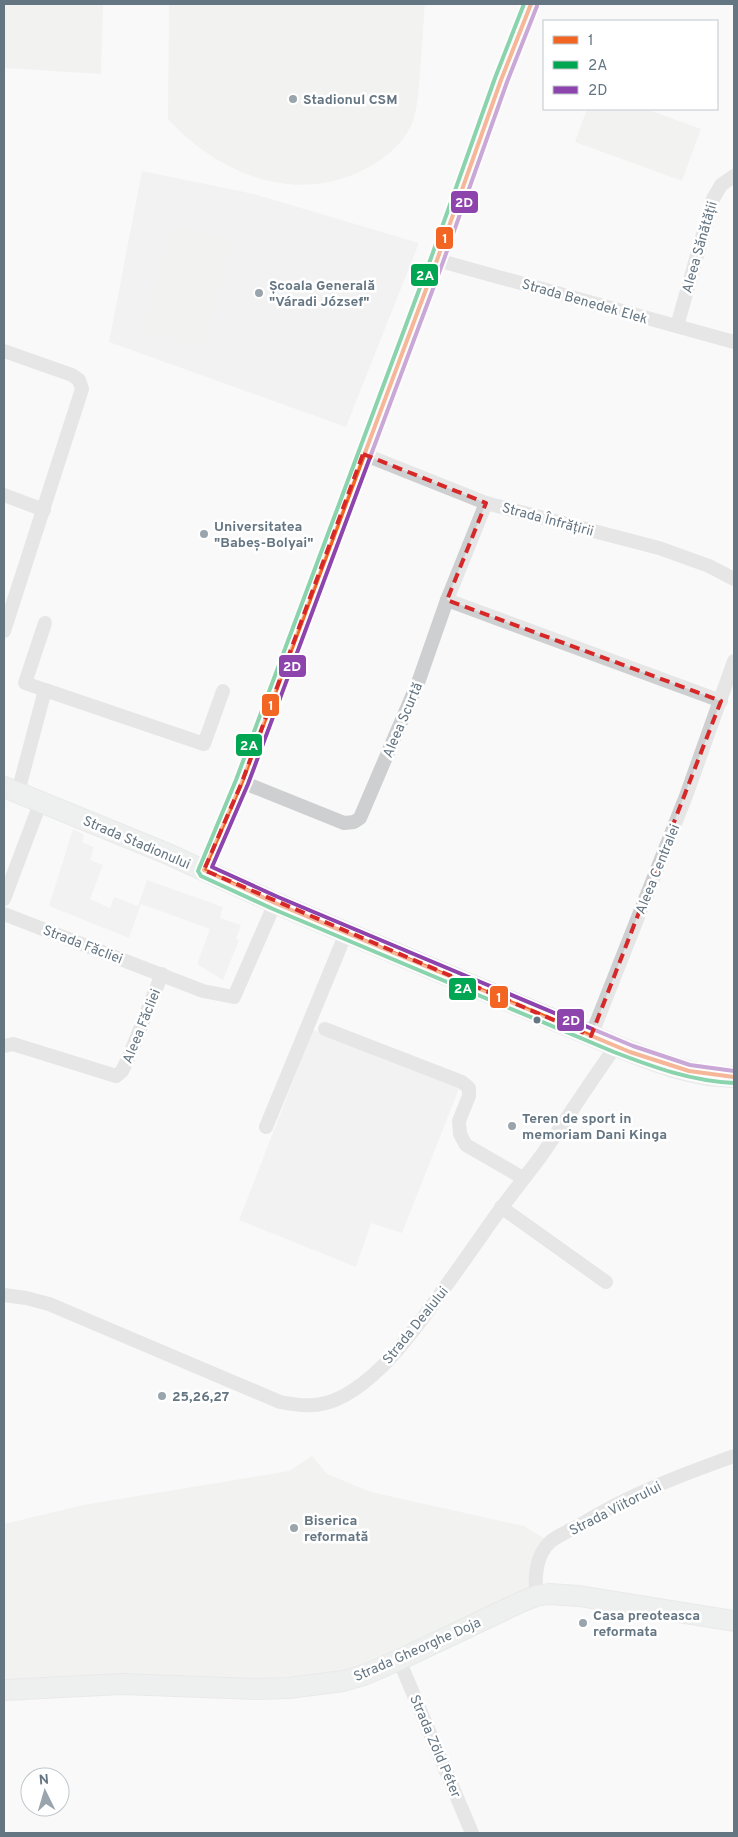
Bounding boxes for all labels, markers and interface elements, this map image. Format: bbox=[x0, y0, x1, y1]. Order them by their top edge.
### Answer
legend bbox=[543, 20, 718, 110]
text: 1 bbox=[588, 32, 594, 51]
text: 2A bbox=[588, 57, 607, 76]
text: 2D bbox=[588, 82, 607, 101]
place label: Stadionul CSM bbox=[303, 92, 398, 109]
marker: Stadionul CSM bbox=[287, 93, 299, 105]
line badge: 2D bbox=[450, 190, 479, 214]
text: 2D bbox=[455, 195, 473, 212]
street label: Aleea Sănătății bbox=[679, 200, 722, 295]
line badge: 1 bbox=[435, 226, 454, 250]
text: 1 bbox=[442, 231, 448, 248]
line badge: 2A bbox=[410, 263, 439, 287]
text: 2A bbox=[416, 268, 434, 285]
street label: Strada Benedek Elek bbox=[520, 276, 650, 329]
place label: Școala Generală "Váradi József" bbox=[269, 278, 375, 311]
marker: Școala Generală "Váradi József" bbox=[253, 287, 265, 299]
street label: Strada Înfrățirii bbox=[500, 499, 596, 541]
place label: Universitatea "Babeș-Bolyai" bbox=[214, 519, 314, 552]
marker: Universitatea "Babeș-Bolyai" bbox=[198, 528, 210, 540]
line badge: 2D bbox=[278, 654, 307, 678]
text: 2D bbox=[283, 659, 301, 676]
street label: Aleea Scurtă bbox=[380, 680, 427, 761]
line badge: 1 bbox=[261, 693, 280, 717]
text: 1 bbox=[268, 698, 274, 715]
line badge: 2A bbox=[235, 733, 263, 757]
text: 2A bbox=[240, 738, 258, 755]
street label: Strada Stadionului bbox=[80, 813, 193, 874]
street label: Aleea Centralei bbox=[633, 822, 684, 917]
street label: Strada Făcliei bbox=[40, 922, 125, 968]
line badge: 2A bbox=[448, 977, 477, 1001]
text: 2A bbox=[454, 981, 472, 998]
line badge: 1 bbox=[489, 985, 509, 1009]
street label: Aleea Făcliei bbox=[120, 987, 165, 1066]
text: 1 bbox=[496, 990, 502, 1007]
line badge: 2D bbox=[556, 1008, 585, 1032]
text: 2D bbox=[562, 1013, 580, 1030]
unlabelled marker bbox=[532, 1015, 542, 1025]
place label: Teren de sport in memoriam Dani Kinga bbox=[522, 1111, 667, 1144]
marker: Teren de sport in memoriam Dani Kinga bbox=[506, 1120, 518, 1132]
street label: Strada Dealului bbox=[380, 1284, 453, 1368]
place label: 25,26,27 bbox=[172, 1389, 229, 1406]
marker: 25,26,27 bbox=[156, 1390, 168, 1402]
street label: Strada Viitorului bbox=[567, 1479, 665, 1540]
place label: Biserica reformată bbox=[304, 1513, 368, 1546]
marker: Biserica reformată bbox=[288, 1522, 300, 1534]
place label: Casa preoteasca reformata bbox=[593, 1608, 700, 1641]
street label: Strada Gheorghe Doja bbox=[351, 1615, 484, 1686]
marker: Casa preoteasca reformata bbox=[577, 1617, 589, 1629]
street label: Strada Zöld Péter bbox=[405, 1692, 464, 1801]
north arrow bbox=[20, 1767, 70, 1817]
text: N bbox=[38, 1772, 50, 1789]

